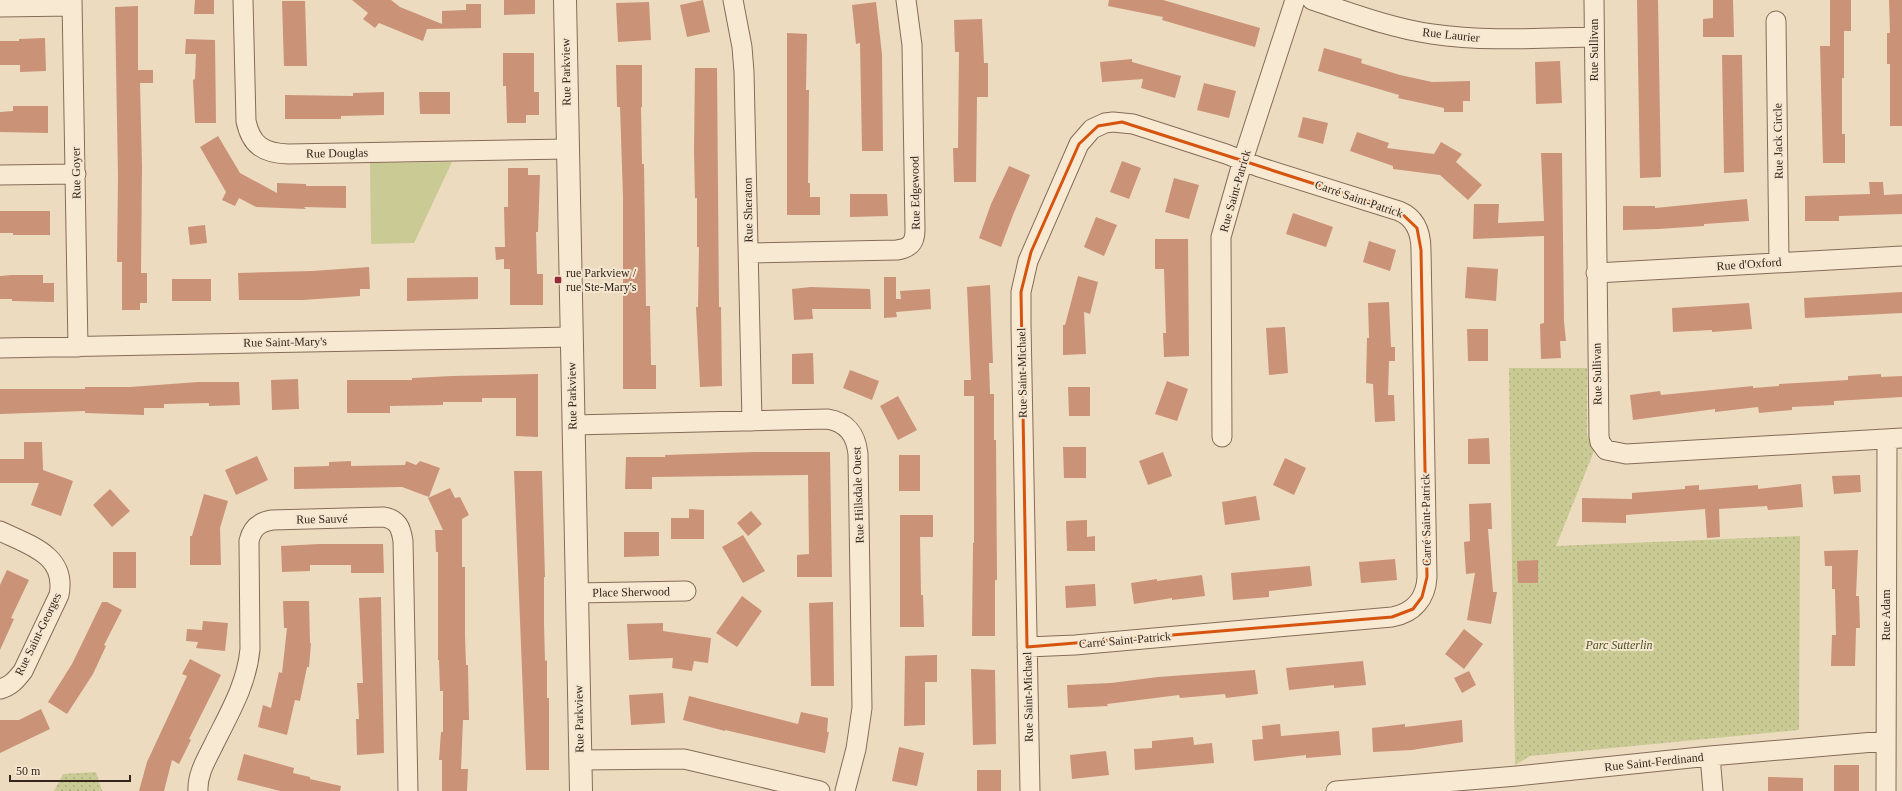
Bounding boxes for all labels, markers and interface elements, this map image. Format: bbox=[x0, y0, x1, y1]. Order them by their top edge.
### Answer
street label: Rue Sullivan bbox=[1587, 19, 1601, 81]
street label: Rue Laurier bbox=[1422, 25, 1480, 45]
street label: Rue Parkview bbox=[558, 38, 574, 106]
street label: Rue Jack Circle bbox=[1770, 103, 1786, 179]
street label: Rue Douglas bbox=[306, 145, 369, 161]
street label: Rue Goyer bbox=[69, 147, 83, 199]
street label: Rue Saint-Patrick bbox=[1217, 148, 1253, 234]
street label: Rue Edgewood bbox=[907, 156, 923, 230]
street label: Rue Sheraton bbox=[740, 177, 756, 243]
street label: Carré Saint-Patrick bbox=[1313, 177, 1405, 221]
street label: Rue d'Oxford bbox=[1716, 255, 1782, 273]
place label: rue Parkview / rue Ste-Mary's bbox=[566, 266, 637, 294]
marker: rue Parkview / rue Ste-Mary's bbox=[553, 275, 563, 285]
street label: Rue Saint-Michael bbox=[1014, 327, 1030, 418]
street label: Rue Saint-Mary's bbox=[243, 334, 327, 350]
street label: Rue Sullivan bbox=[1589, 343, 1605, 405]
street label: Rue Parkview bbox=[564, 362, 580, 430]
street label: Rue Hillsdale Ouest bbox=[849, 446, 867, 544]
street label: Carré Saint-Patrick bbox=[1418, 474, 1434, 566]
street label: Rue Sauvé bbox=[296, 512, 348, 526]
street label: Place Sherwood bbox=[592, 584, 670, 600]
street label: Rue Adam bbox=[1879, 589, 1893, 641]
street label: Rue Saint-Georges bbox=[12, 590, 64, 678]
street label: Carré Saint-Patrick bbox=[1078, 629, 1172, 651]
park label: Parc Sutterlin bbox=[1584, 638, 1653, 652]
street label: Rue Saint-Michael bbox=[1020, 651, 1036, 742]
street label: Rue Parkview bbox=[571, 685, 587, 753]
street label: Rue Saint-Ferdinand bbox=[1604, 750, 1704, 774]
scale bar bbox=[10, 757, 130, 783]
text: 50 m bbox=[16, 764, 41, 778]

